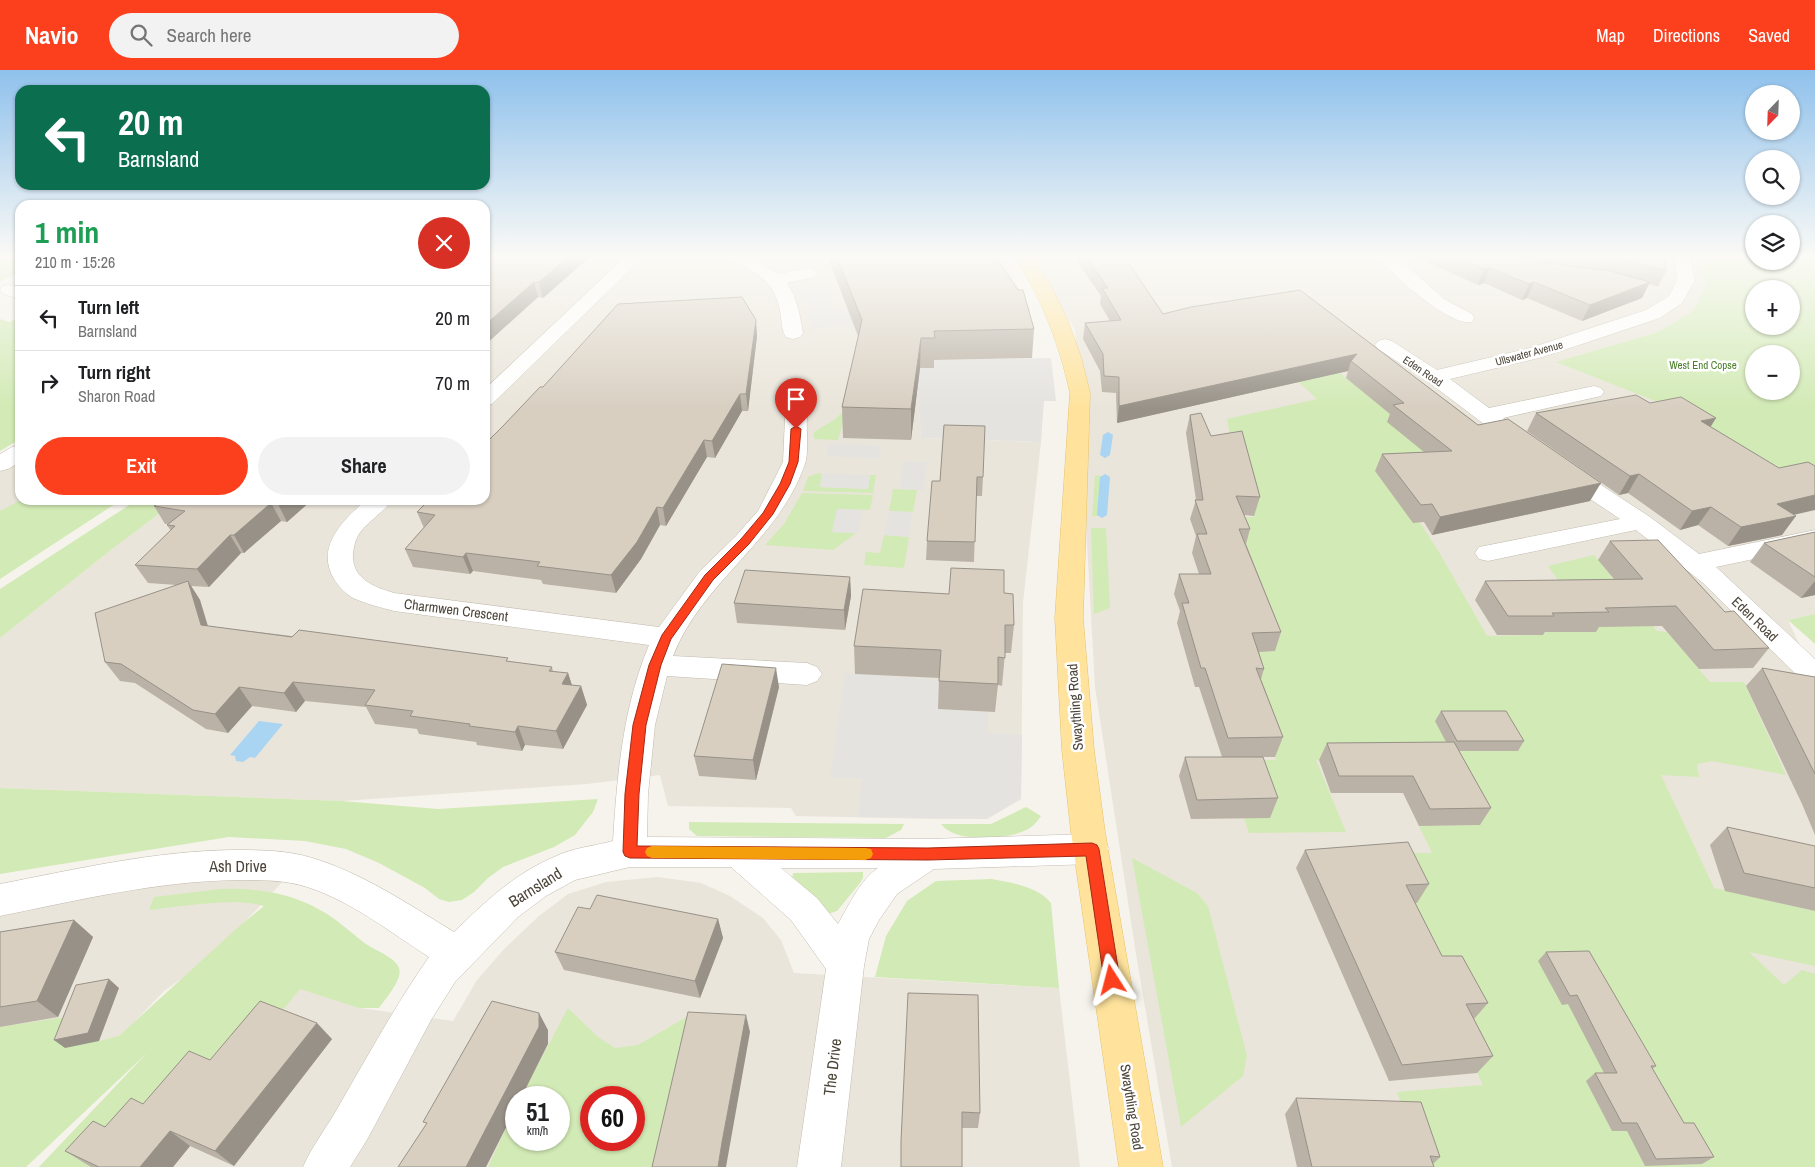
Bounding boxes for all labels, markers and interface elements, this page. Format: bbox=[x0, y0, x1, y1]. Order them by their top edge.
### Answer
search box bbox=[109, 13, 459, 58]
text: Navio bbox=[25, 19, 79, 51]
icon: search bbox=[127, 21, 155, 49]
text: Search here bbox=[167, 22, 251, 48]
text: Map bbox=[1596, 23, 1625, 48]
text: Directions bbox=[1653, 23, 1720, 48]
text: Saved bbox=[1748, 23, 1790, 48]
north arrow bbox=[1745, 85, 1800, 140]
map controls bbox=[1745, 85, 1800, 400]
text: 20 m bbox=[118, 99, 183, 146]
icon: left bbox=[35, 105, 100, 170]
text: Barnsland bbox=[118, 144, 199, 174]
button: search bbox=[1745, 150, 1800, 205]
text: 1 min bbox=[35, 212, 99, 252]
button: layers bbox=[1745, 215, 1800, 270]
button: close bbox=[418, 217, 470, 269]
text: 210 m · 15:26 bbox=[35, 251, 115, 273]
button: + bbox=[1745, 280, 1800, 335]
text: Turn left bbox=[78, 294, 139, 320]
icon: left bbox=[35, 304, 63, 332]
text: 20 m bbox=[435, 305, 470, 331]
text: Barnsland bbox=[78, 320, 137, 342]
street label: Ullswater Avenue bbox=[1494, 337, 1564, 369]
button: − bbox=[1745, 345, 1800, 400]
street label: Eden Road bbox=[1400, 353, 1446, 389]
park label: West End Copse bbox=[1669, 358, 1737, 372]
text: Turn right bbox=[78, 359, 150, 385]
icon: right bbox=[35, 369, 63, 397]
text: 70 m bbox=[435, 370, 470, 396]
pin bbox=[775, 378, 817, 429]
text: Sharon Road bbox=[78, 385, 155, 407]
icon: arrive bbox=[782, 385, 810, 413]
button: Exit bbox=[35, 437, 248, 495]
button: Share bbox=[258, 437, 470, 495]
street label: Eden Road bbox=[1728, 593, 1782, 645]
street label: Charmwen Crescent bbox=[403, 595, 509, 625]
street label: Swaythling Road bbox=[1063, 663, 1087, 751]
street label: Ash Drive bbox=[208, 855, 267, 877]
street label: Barnsland bbox=[504, 862, 566, 912]
position arrow bbox=[1085, 953, 1137, 1005]
street label: The Drive bbox=[818, 1037, 846, 1097]
street label: Swaythling Road bbox=[1116, 1063, 1148, 1151]
speed limit sign: 60 bbox=[580, 1086, 645, 1151]
text: 51 bbox=[526, 1095, 549, 1129]
text: km/h bbox=[527, 1123, 548, 1139]

